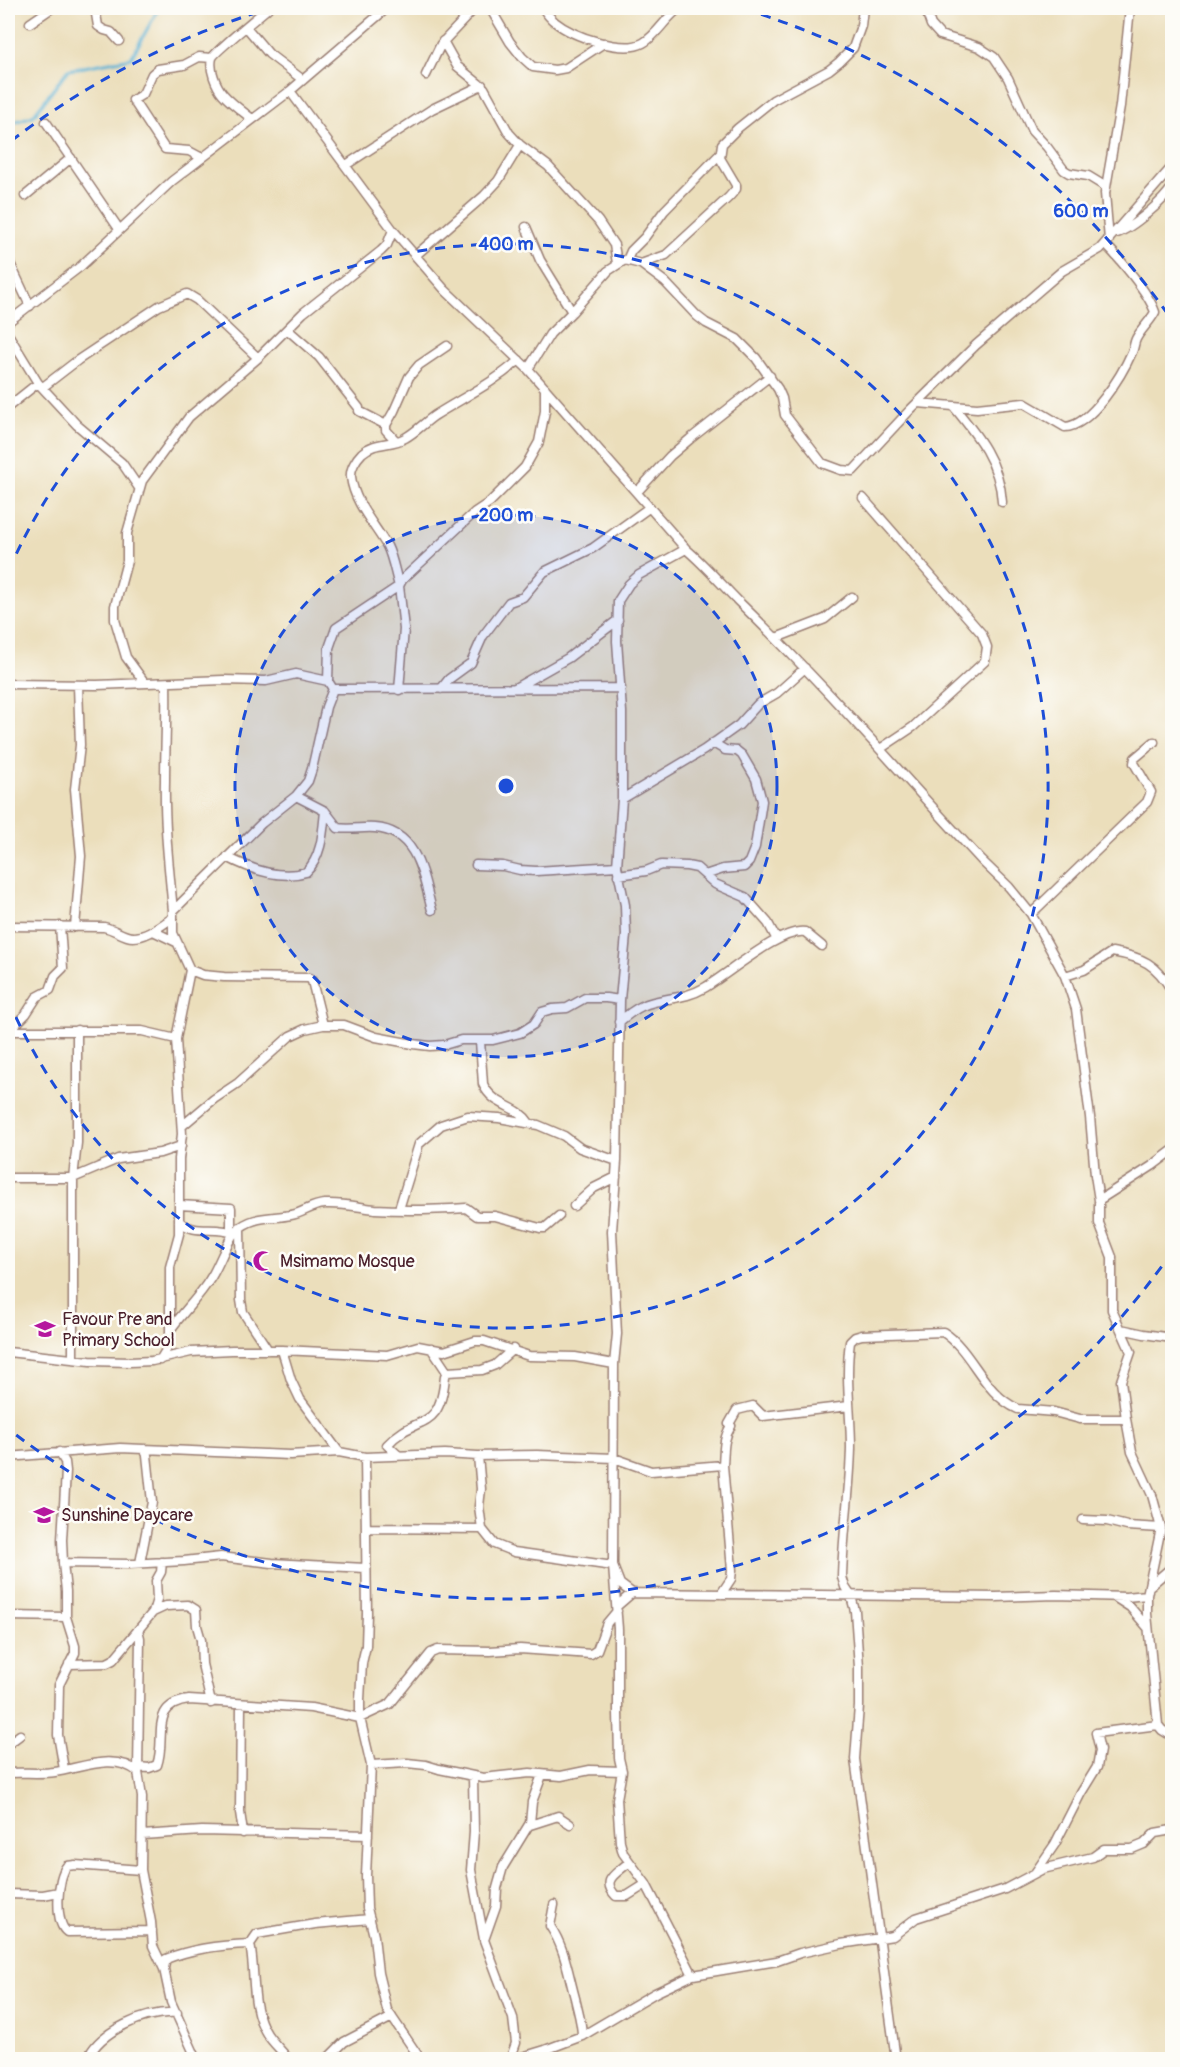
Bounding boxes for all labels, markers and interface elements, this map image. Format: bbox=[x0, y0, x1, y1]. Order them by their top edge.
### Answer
text: 600 m bbox=[1054, 200, 1108, 223]
text: 400 m bbox=[479, 233, 533, 256]
text: 200 m bbox=[479, 504, 533, 527]
centre of rings bbox=[496, 776, 516, 796]
mosque icon: Msimamo Mosque bbox=[251, 1249, 275, 1273]
place label: Msimamo Mosque bbox=[280, 1250, 415, 1273]
place label: Favour Pre and Primary School bbox=[62, 1308, 175, 1352]
school or university icon: Favour Pre and Primary School bbox=[33, 1317, 57, 1341]
school or university icon: Sunshine Daycare bbox=[32, 1503, 56, 1527]
place label: Sunshine Daycare bbox=[61, 1504, 193, 1527]

